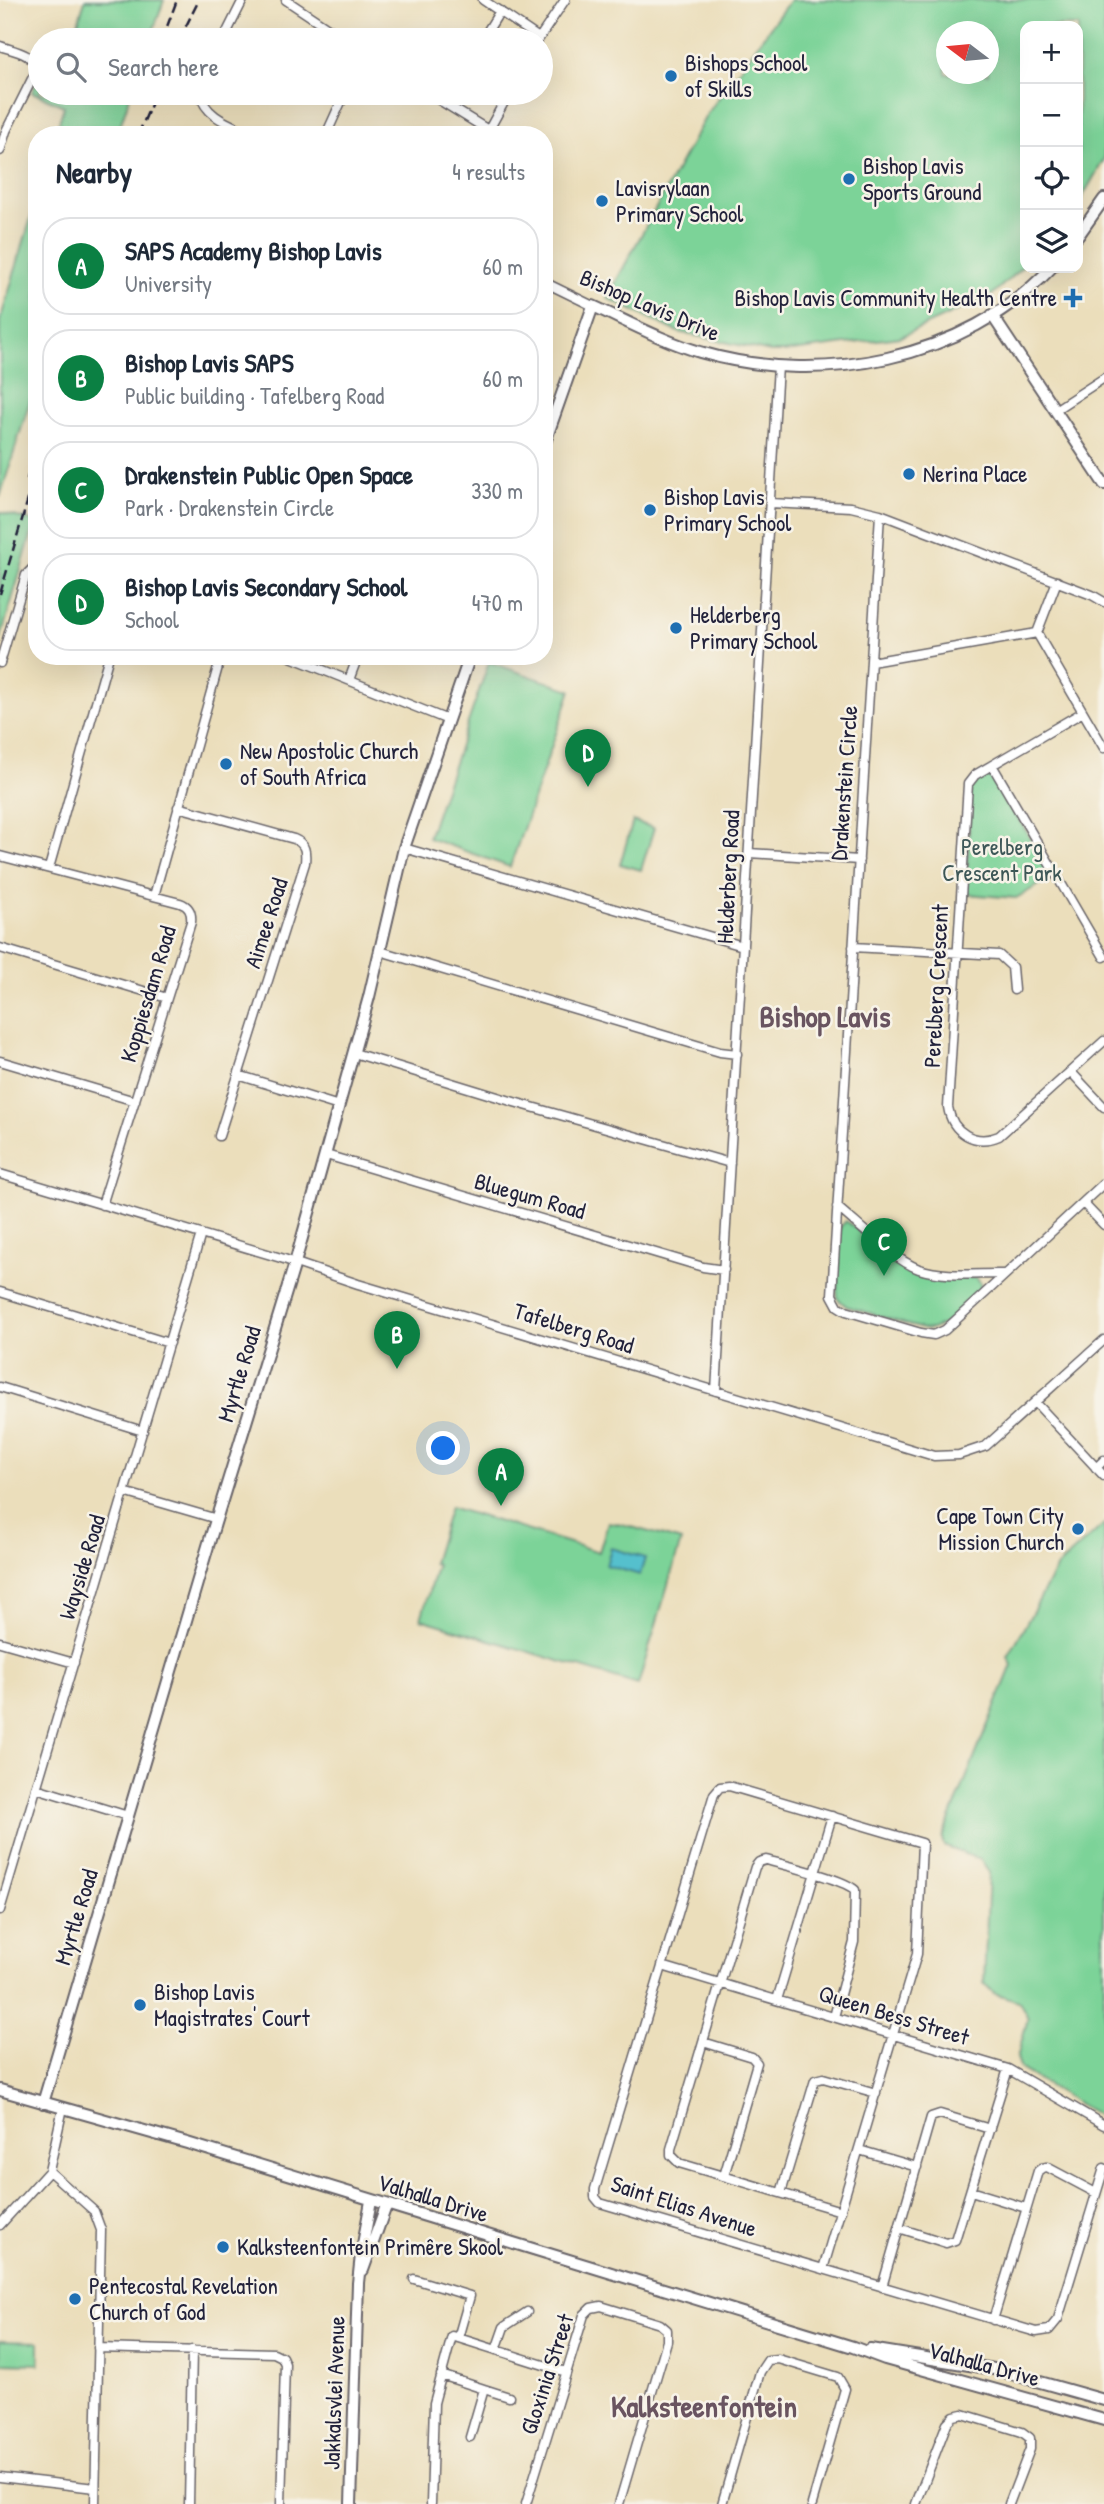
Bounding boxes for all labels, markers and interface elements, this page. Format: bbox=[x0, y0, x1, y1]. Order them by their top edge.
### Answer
north arrow bbox=[936, 21, 999, 84]
map controls bbox=[1020, 21, 1083, 273]
button: + bbox=[1020, 21, 1083, 84]
search box bbox=[28, 28, 553, 105]
place label: Bishops School of Skills bbox=[685, 47, 808, 104]
icon: search bbox=[52, 48, 90, 86]
text: Search here bbox=[108, 49, 219, 84]
marker: Bishops School of Skills bbox=[663, 68, 679, 84]
button: − bbox=[1020, 84, 1083, 147]
button: locate bbox=[1020, 147, 1083, 210]
place label: Bishop Lavis Sports Ground bbox=[863, 150, 981, 207]
text: Nearby bbox=[56, 152, 132, 192]
text: 4 results bbox=[452, 156, 525, 187]
marker: Bishop Lavis Sports Ground bbox=[841, 171, 857, 187]
place label: Lavisrylaan Primary School bbox=[616, 172, 744, 229]
marker: Lavisrylaan Primary School bbox=[594, 193, 610, 209]
button: layers bbox=[1020, 210, 1083, 273]
text: SAPS Academy Bishop Lavis bbox=[125, 233, 382, 268]
text: A bbox=[75, 251, 87, 282]
text: 60 m bbox=[483, 251, 523, 282]
street label: Bishop Lavis Drive bbox=[576, 261, 725, 348]
text: University bbox=[125, 268, 212, 299]
place label: Bishop Lavis Community Health Centre bbox=[734, 282, 1057, 313]
marker: Bishop Lavis Community Health Centre bbox=[1063, 288, 1083, 308]
text: Bishop Lavis SAPS bbox=[125, 345, 294, 380]
text: B bbox=[75, 363, 87, 394]
text: 60 m bbox=[483, 363, 523, 394]
text: Public building · Tafelberg Road bbox=[125, 380, 384, 411]
text: Drakenstein Public Open Space bbox=[125, 457, 413, 492]
place label: Nerina Place bbox=[923, 458, 1027, 489]
marker: Nerina Place bbox=[901, 466, 917, 482]
text: C bbox=[75, 475, 87, 506]
text: 330 m bbox=[471, 475, 523, 506]
place label: Bishop Lavis Primary School bbox=[664, 481, 792, 538]
text: Park · Drakenstein Circle bbox=[125, 492, 334, 523]
marker: Bishop Lavis Primary School bbox=[642, 502, 658, 518]
text: Bishop Lavis Secondary School bbox=[125, 569, 407, 604]
text: D bbox=[76, 587, 86, 618]
text: 470 m bbox=[472, 587, 523, 618]
place label: Helderberg Primary School bbox=[690, 599, 818, 656]
text: School bbox=[125, 604, 179, 635]
marker: Helderberg Primary School bbox=[668, 620, 684, 636]
street label: Drakenstein Circle bbox=[823, 704, 864, 862]
pin: D bbox=[565, 729, 611, 787]
place label: New Apostolic Church of South Africa bbox=[240, 735, 418, 792]
marker: New Apostolic Church of South Africa bbox=[218, 756, 234, 772]
street label: Helderberg Road bbox=[709, 809, 746, 945]
park label: Perelberg Crescent Park bbox=[942, 831, 1062, 888]
street label: Aimee Road bbox=[236, 874, 295, 972]
street label: Perelberg Crescent bbox=[916, 903, 955, 1068]
street label: Koppiesdam Road bbox=[112, 922, 183, 1066]
district label: Bishop Lavis bbox=[759, 996, 891, 1037]
street label: Bluegum Road bbox=[471, 1165, 589, 1226]
pin: C bbox=[861, 1218, 907, 1276]
street label: Tafelberg Road bbox=[510, 1295, 638, 1360]
pin: B bbox=[374, 1311, 420, 1369]
street label: Myrtle Road bbox=[209, 1322, 268, 1425]
your location bbox=[426, 1431, 460, 1465]
pin: A bbox=[478, 1448, 524, 1506]
place label: Cape Town City Mission Church bbox=[936, 1500, 1064, 1557]
street label: Wayside Road bbox=[51, 1511, 112, 1623]
marker: Cape Town City Mission Church bbox=[1070, 1521, 1086, 1537]
street label: Myrtle Road bbox=[46, 1865, 105, 1968]
place label: Bishop Lavis Magistrates' Court bbox=[154, 1976, 311, 2033]
street label: Queen Bess Street bbox=[815, 1977, 974, 2052]
marker: Bishop Lavis Magistrates' Court bbox=[132, 1997, 148, 2013]
street label: Valhalla Drive bbox=[374, 2166, 492, 2229]
street label: Saint Elias Avenue bbox=[607, 2167, 761, 2244]
place label: Kalksteenfontein Primêre Skool bbox=[237, 2231, 504, 2262]
marker: Kalksteenfontein Primêre Skool bbox=[215, 2239, 231, 2255]
place label: Pentecostal Revelation Church of God bbox=[89, 2270, 278, 2327]
marker: Pentecostal Revelation Church of God bbox=[67, 2291, 83, 2307]
street label: Gloxinia Street bbox=[512, 2308, 581, 2438]
street label: Jakkalsvlei Avenue bbox=[315, 2316, 352, 2470]
street label: Valhalla Drive bbox=[925, 2334, 1043, 2393]
district label: Kalksteenfontein bbox=[611, 2386, 797, 2426]

